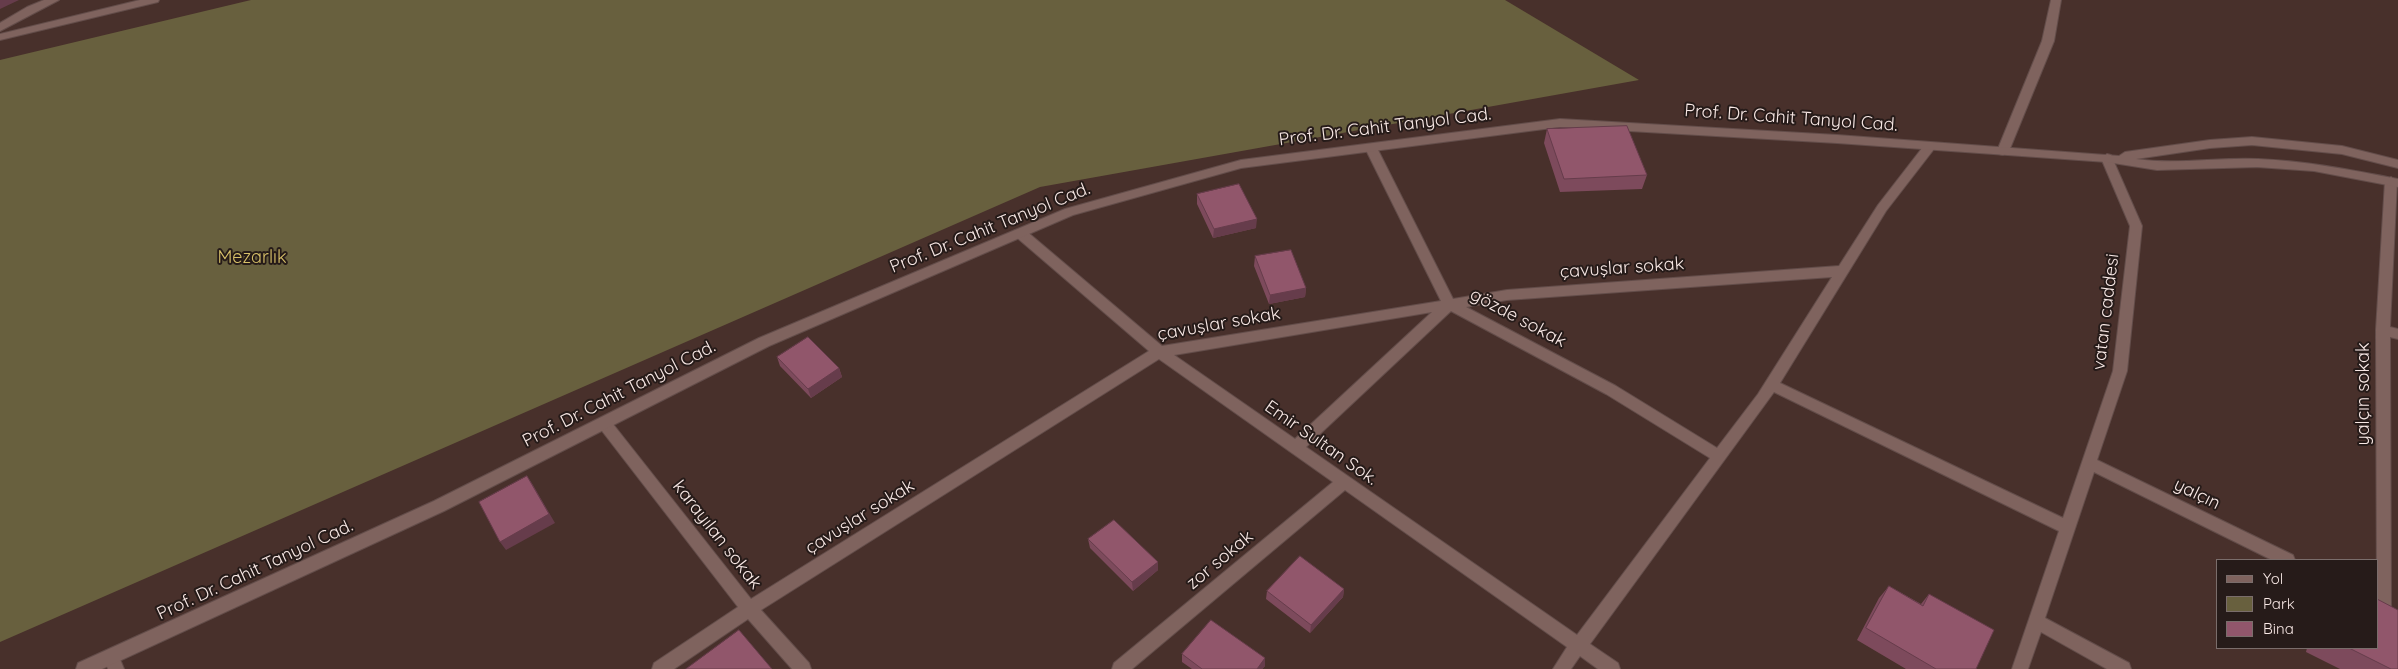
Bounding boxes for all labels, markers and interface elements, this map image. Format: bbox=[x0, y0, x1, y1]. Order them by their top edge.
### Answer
street label: Prof. Dr. Cahit Tanyol Cad. bbox=[1684, 100, 1898, 136]
street label: Prof. Dr. Cahit Tanyol Cad. bbox=[1278, 103, 1492, 151]
street label: Prof. Dr. Cahit Tanyol Cad. bbox=[887, 178, 1093, 278]
park label: Mezarlık bbox=[217, 247, 287, 269]
street label: çavuşlar sokak bbox=[1559, 253, 1685, 283]
street label: vatan caddesi bbox=[2088, 253, 2124, 371]
street label: gözde sokak bbox=[1466, 284, 1570, 352]
street label: çavuşlar sokak bbox=[1156, 303, 1282, 345]
street label: Prof. Dr. Cahit Tanyol Cad. bbox=[519, 336, 719, 452]
street label: yalçın sokak bbox=[2353, 342, 2375, 446]
street label: Emir Sultan Sok. bbox=[1260, 396, 1382, 490]
street label: yalçın bbox=[2170, 474, 2224, 514]
street label: çavuşlar sokak bbox=[801, 475, 919, 559]
street label: karayılan sokak bbox=[668, 476, 766, 594]
street label: Prof. Dr. Cahit Tanyol Cad. bbox=[154, 515, 356, 625]
street label: zor sokak bbox=[1182, 526, 1258, 594]
legend bbox=[2216, 559, 2378, 649]
text: Yol bbox=[2263, 569, 2283, 588]
text: Park bbox=[2263, 594, 2295, 613]
text: Bina bbox=[2263, 619, 2294, 638]

